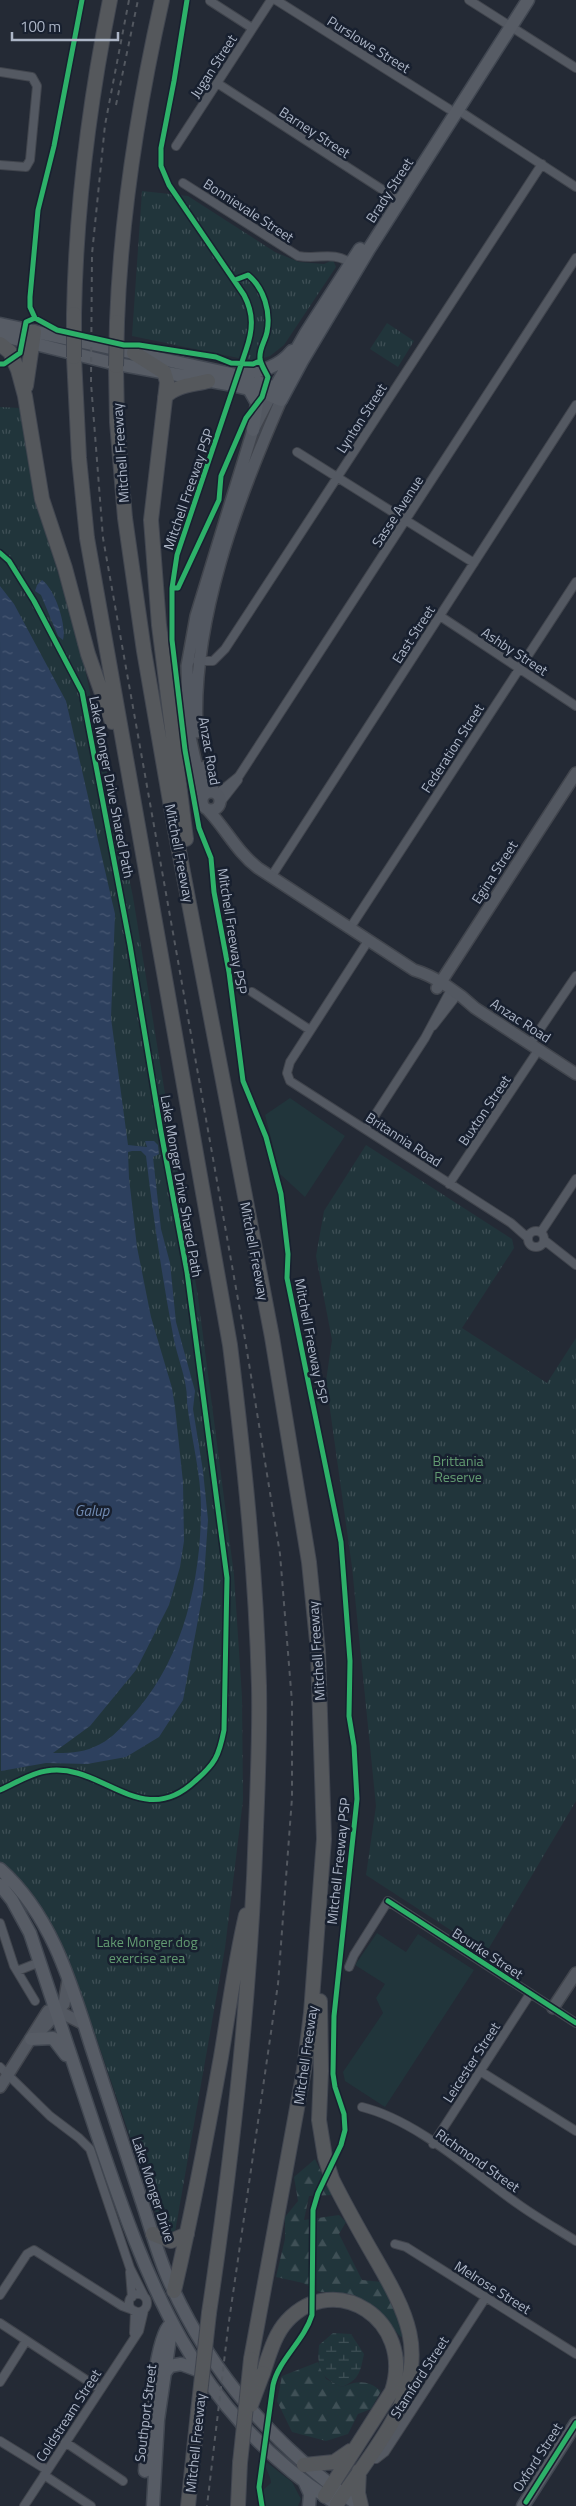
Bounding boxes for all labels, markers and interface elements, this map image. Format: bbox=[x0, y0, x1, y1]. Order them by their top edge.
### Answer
scale bar bbox=[12, 10, 119, 42]
street label: Purslowe Street bbox=[323, 10, 415, 78]
text: 100 m bbox=[20, 15, 61, 38]
street label: Jugan Street bbox=[184, 30, 242, 102]
street label: Barney Street bbox=[275, 101, 355, 163]
street label: Brady Street bbox=[360, 153, 418, 227]
street label: Bonnievale Street bbox=[200, 173, 298, 247]
street label: Lynton Street bbox=[331, 379, 391, 457]
street label: Mitchell Freeway bbox=[106, 402, 134, 504]
street label: Mitchell Freeway PSP bbox=[157, 425, 219, 553]
street label: Sasse Avenue bbox=[366, 471, 428, 551]
street label: East Street bbox=[386, 601, 440, 667]
street label: Ashby Street bbox=[478, 622, 552, 680]
street label: Lake Monger Drive Shared Path bbox=[84, 694, 140, 880]
street label: Federation Street bbox=[415, 699, 489, 797]
street label: Anzac Road bbox=[194, 715, 226, 787]
street label: Mitchell Freeway bbox=[160, 802, 200, 904]
street label: Egina Street bbox=[466, 836, 522, 908]
street label: Mitchell Freeway PSP bbox=[213, 866, 253, 996]
street label: Anzac Road bbox=[486, 992, 556, 1048]
street label: Buxton Street bbox=[453, 1070, 516, 1150]
street label: Lake Monger Drive Shared Path bbox=[156, 1093, 208, 1279]
street label: Britannia Road bbox=[362, 1107, 446, 1171]
street label: Mitchell Freeway bbox=[235, 1200, 275, 1302]
street label: Mitchell Freeway PSP bbox=[290, 1276, 334, 1406]
park label: Brittania Reserve bbox=[433, 1450, 483, 1487]
water label: Galup bbox=[75, 1499, 110, 1522]
street label: Mitchell Freeway bbox=[302, 1600, 330, 1702]
street label: Mitchell Freeway PSP bbox=[321, 1797, 355, 1925]
street label: Bourke Street bbox=[448, 1922, 528, 1984]
park label: Lake Monger dog exercise area bbox=[96, 1931, 198, 1968]
street label: Mitchell Freeway bbox=[288, 2004, 322, 2106]
street label: Leicester Street bbox=[437, 2017, 505, 2106]
street label: Richmond Street bbox=[432, 2123, 524, 2197]
street label: Lake Monger Drive bbox=[127, 2134, 181, 2244]
street label: Melrose Street bbox=[451, 2255, 535, 2319]
street label: Stamford Street bbox=[385, 2332, 454, 2422]
street label: Southport Street bbox=[129, 2363, 161, 2463]
street label: Coldstream Street bbox=[30, 2365, 106, 2465]
street label: Mitchell Freeway bbox=[179, 2392, 211, 2494]
street label: Oxford Street bbox=[507, 2418, 567, 2496]

